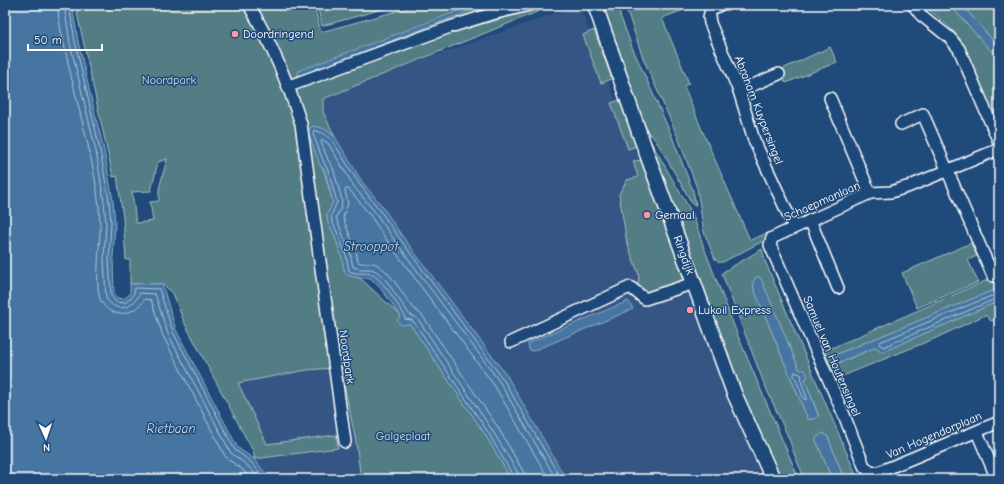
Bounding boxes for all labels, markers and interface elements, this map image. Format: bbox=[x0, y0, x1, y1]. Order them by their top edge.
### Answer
scale bar bbox=[28, 26, 102, 52]
place label: Doordringend bbox=[243, 27, 314, 41]
marker: Doordringend bbox=[230, 29, 240, 39]
text: 50 m bbox=[34, 33, 62, 47]
street label: Abraham Kuypersingel bbox=[732, 54, 786, 166]
park label: Noordpark bbox=[142, 73, 196, 87]
street label: Schaepmanlaan bbox=[782, 178, 862, 224]
place label: Gemaal bbox=[655, 208, 695, 222]
marker: Gemaal bbox=[642, 210, 652, 220]
street label: Ringdijk bbox=[670, 234, 698, 277]
water label: Strooppot bbox=[344, 239, 399, 254]
street label: Samuel van Houtensingel bbox=[800, 294, 864, 418]
place label: Lukoil Express bbox=[698, 303, 771, 317]
marker: Lukoil Express bbox=[685, 305, 695, 315]
street label: Noordpark bbox=[336, 329, 358, 385]
street label: Van Hogendorplaan bbox=[884, 409, 984, 461]
north arrow bbox=[26, 418, 66, 458]
water label: Rietbaan bbox=[147, 421, 195, 436]
park label: Galgeplaat bbox=[376, 429, 431, 443]
text: N bbox=[43, 441, 50, 454]

